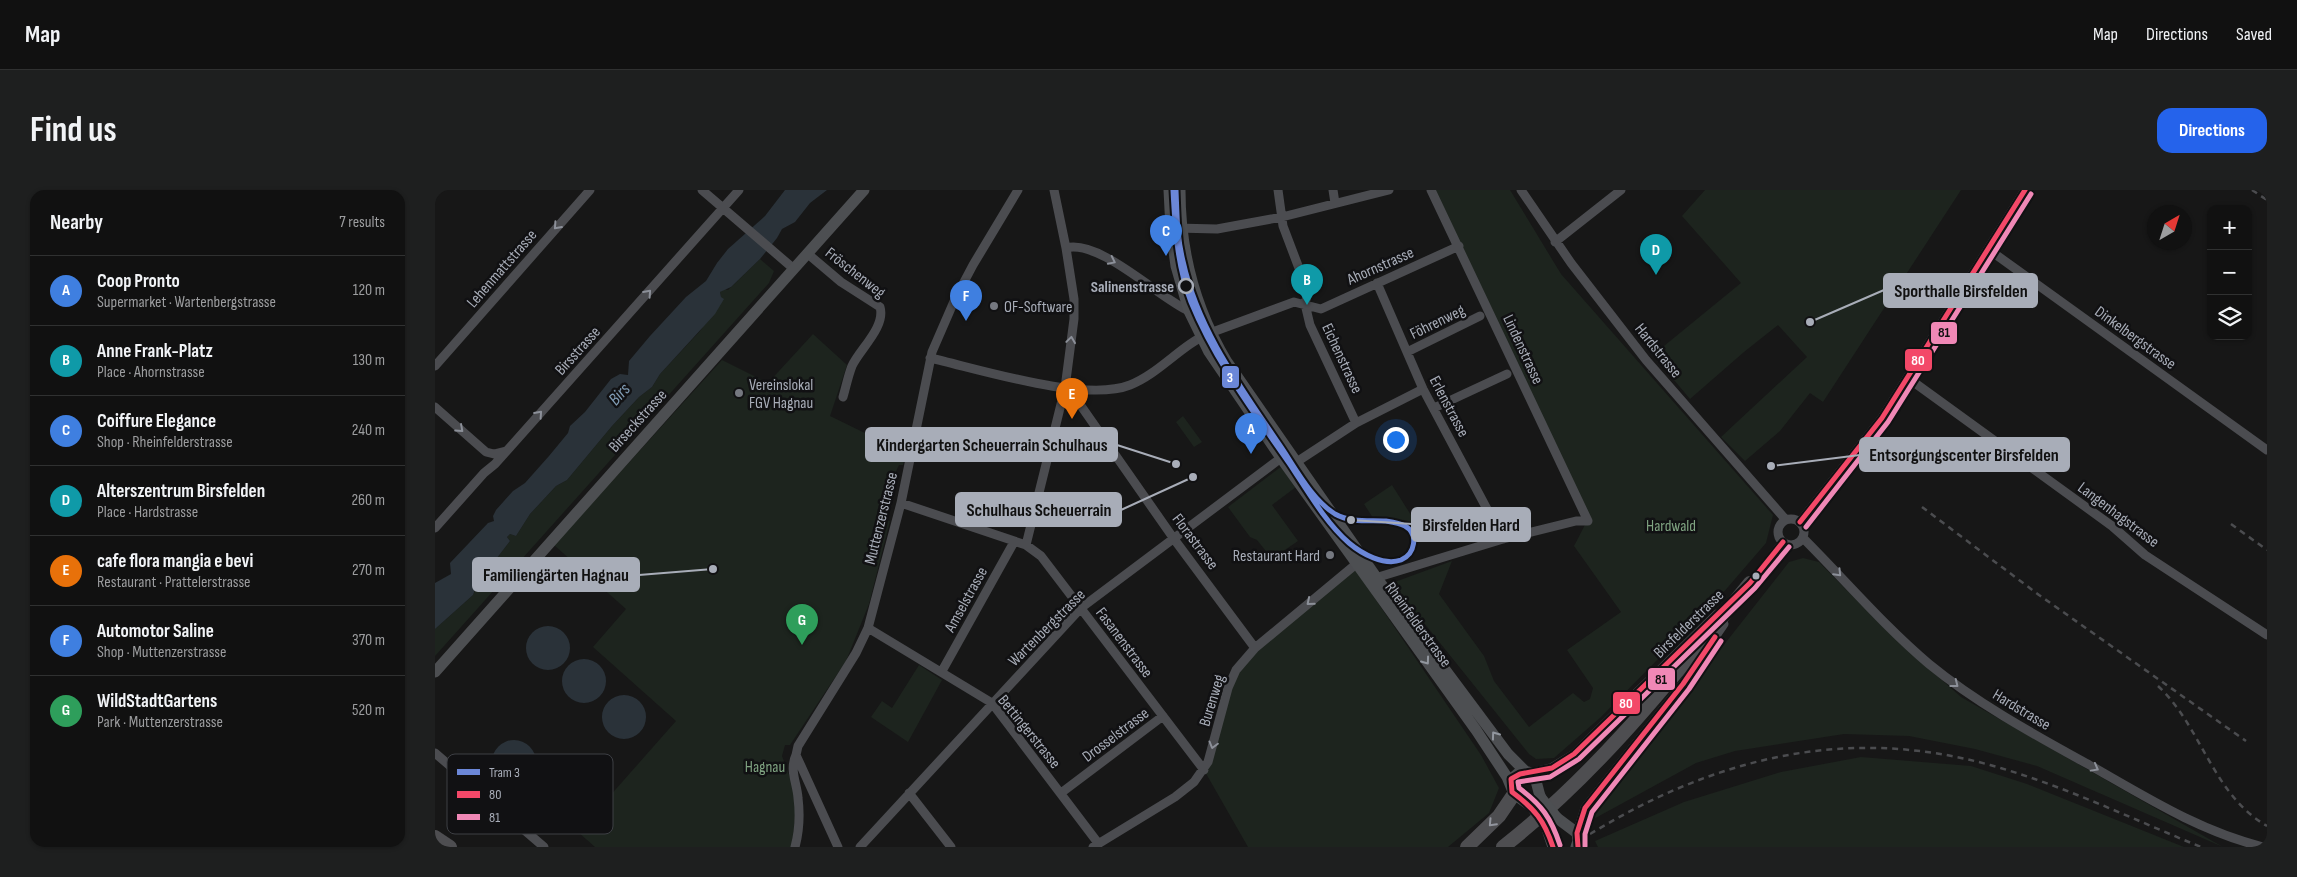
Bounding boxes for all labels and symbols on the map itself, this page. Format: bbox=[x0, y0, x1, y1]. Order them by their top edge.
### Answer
north arrow bbox=[2147, 205, 2192, 250]
pin: C bbox=[1150, 215, 1182, 256]
one-way arrow bbox=[554, 221, 563, 230]
street label: Lehenmattstrasse bbox=[463, 226, 541, 312]
pin: D bbox=[1640, 234, 1672, 275]
street label: Ahornstrasse bbox=[1343, 243, 1417, 290]
street label: Fröschenweg bbox=[821, 244, 889, 303]
one-way arrow bbox=[1106, 255, 1115, 265]
pin: B bbox=[1291, 264, 1323, 305]
callout: Sporthalle Birsfelden bbox=[1884, 274, 2037, 307]
place label: Salinenstrasse bbox=[1091, 278, 1174, 297]
marker: Salinenstrasse bbox=[1178, 278, 1194, 294]
pin: F bbox=[950, 280, 982, 321]
text: Sporthalle Birsfelden bbox=[1894, 281, 2028, 302]
one-way arrow bbox=[642, 290, 650, 299]
place label: OF-Software bbox=[1004, 298, 1072, 317]
marker: OF-Software bbox=[988, 300, 1000, 312]
street label: Föhrenweg bbox=[1407, 301, 1468, 344]
street label: Dinkelbergstrasse bbox=[2091, 302, 2179, 374]
street label: Lindenstrasse bbox=[1498, 312, 1547, 387]
street label: Hardstrasse bbox=[1630, 320, 1685, 382]
street label: Eichenstrasse bbox=[1317, 321, 1366, 397]
line badge: 81 bbox=[1930, 321, 1958, 345]
street label: Birsstrasse bbox=[551, 323, 605, 379]
text: 81 bbox=[1938, 324, 1951, 341]
one-way arrow bbox=[1066, 335, 1076, 344]
line badge: 80 bbox=[1904, 348, 1933, 372]
text: 80 bbox=[1911, 352, 1925, 369]
line badge: 3 bbox=[1221, 365, 1240, 389]
text: 3 bbox=[1227, 369, 1233, 386]
street label: Erlenstrasse bbox=[1425, 373, 1473, 440]
place label: Vereinslokal FGV Hagnau bbox=[749, 376, 813, 413]
water label: Birs bbox=[604, 378, 635, 410]
pin: E bbox=[1056, 378, 1088, 419]
street label: Birseckstrasse bbox=[605, 386, 671, 456]
marker: Vereinslokal FGV Hagnau bbox=[733, 387, 745, 399]
one-way arrow bbox=[533, 411, 542, 420]
pin: A bbox=[1235, 413, 1267, 454]
one-way arrow bbox=[455, 423, 464, 432]
your location bbox=[1383, 427, 1409, 453]
callout: Kindergarten Scheuerrain Schulhaus bbox=[866, 428, 1117, 461]
text: Kindergarten Scheuerrain Schulhaus bbox=[876, 435, 1108, 456]
callout: Entsorgungscenter Birsfelden bbox=[1860, 438, 2069, 471]
text: Entsorgungscenter Birsfelden bbox=[1869, 445, 2059, 466]
street label: Muttenzerstrasse bbox=[861, 470, 902, 566]
street label: Langenhagstrasse bbox=[2074, 478, 2162, 552]
callout: Schulhaus Scheuerrain bbox=[956, 493, 1121, 526]
text: Schulhaus Scheuerrain bbox=[966, 500, 1112, 521]
callout: Birsfelden Hard bbox=[1412, 508, 1530, 541]
street label: Florastrasse bbox=[1168, 510, 1222, 574]
text: Birsfelden Hard bbox=[1422, 515, 1520, 536]
park label: Hardwald bbox=[1646, 517, 1696, 536]
place label: Restaurant Hard bbox=[1233, 547, 1320, 566]
marker: Restaurant Hard bbox=[1324, 549, 1336, 561]
callout: Familiengärten Hagnau bbox=[473, 558, 639, 591]
street label: Amselstrasse bbox=[940, 564, 992, 636]
text: Familiengärten Hagnau bbox=[483, 565, 629, 586]
one-way arrow bbox=[1832, 567, 1841, 576]
unlabelled marker bbox=[1751, 571, 1761, 581]
street label: Rheinfelderstrasse bbox=[1381, 579, 1455, 671]
street label: Wartenbergstrasse bbox=[1004, 585, 1090, 671]
street label: Birsfelderstrasse bbox=[1650, 586, 1728, 662]
one-way arrow bbox=[1307, 596, 1316, 605]
pin: G bbox=[786, 604, 818, 645]
street label: Fasanenstrasse bbox=[1091, 604, 1156, 682]
one-way arrow bbox=[1420, 655, 1429, 665]
line badge: 81 bbox=[1647, 667, 1676, 691]
text: 81 bbox=[1655, 671, 1668, 688]
street label: Burenweg bbox=[1196, 672, 1229, 729]
one-way arrow bbox=[1950, 679, 1959, 688]
street label: Hardstrasse bbox=[1989, 686, 2054, 735]
street label: Bettingerstrasse bbox=[993, 691, 1064, 773]
line badge: 80 bbox=[1612, 691, 1641, 715]
text: 80 bbox=[1619, 695, 1633, 712]
street label: Drosselstrasse bbox=[1079, 704, 1153, 766]
one-way arrow bbox=[1492, 732, 1500, 741]
one-way arrow bbox=[1209, 741, 1219, 749]
legend bbox=[447, 754, 613, 834]
park label: Hagnau bbox=[745, 758, 785, 777]
one-way arrow bbox=[2089, 762, 2098, 772]
text: Tram 3 bbox=[489, 764, 520, 781]
text: 80 bbox=[489, 786, 501, 803]
text: 81 bbox=[489, 809, 500, 826]
one-way arrow bbox=[1489, 817, 1498, 826]

